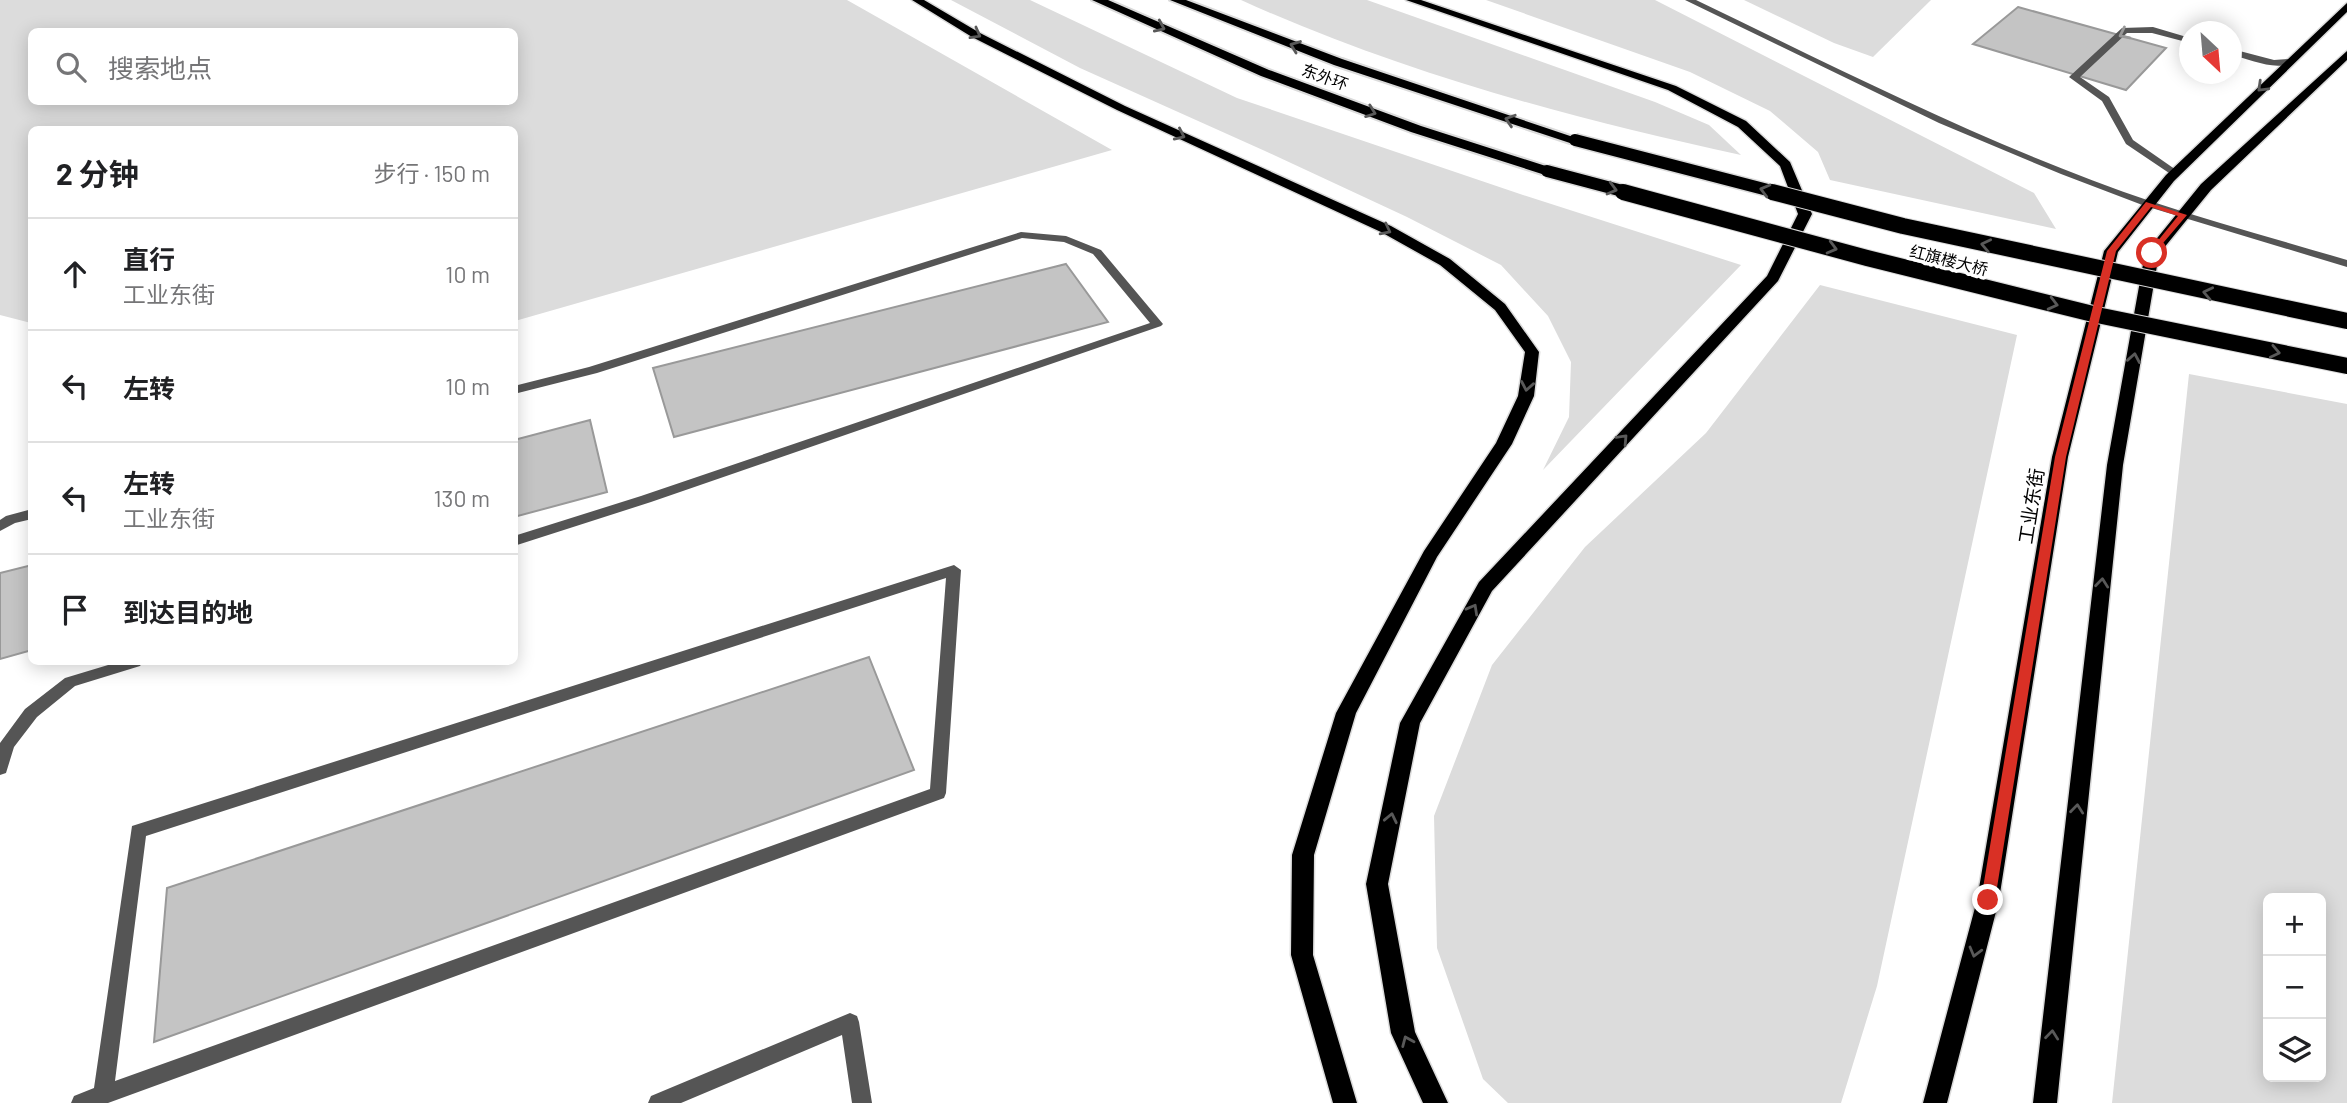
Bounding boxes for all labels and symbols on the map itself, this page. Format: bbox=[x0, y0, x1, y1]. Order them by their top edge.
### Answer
one-way arrow bbox=[1153, 19, 1165, 33]
north arrow bbox=[2179, 21, 2242, 84]
one-way arrow bbox=[968, 26, 981, 39]
one-way arrow bbox=[2119, 26, 2132, 39]
one-way arrow bbox=[1290, 40, 1302, 54]
street label: 东外环 bbox=[1299, 59, 1351, 94]
one-way arrow bbox=[2258, 78, 2271, 91]
one-way arrow bbox=[1365, 104, 1377, 118]
one-way arrow bbox=[1505, 114, 1517, 128]
one-way arrow bbox=[1173, 127, 1185, 141]
one-way arrow bbox=[1606, 181, 1618, 195]
one-way arrow bbox=[1759, 184, 1771, 198]
one-way arrow bbox=[1379, 222, 1391, 235]
route start bbox=[2136, 237, 2167, 268]
one-way arrow bbox=[1980, 238, 1992, 253]
one-way arrow bbox=[1826, 240, 1838, 254]
street label: 红旗楼大桥 bbox=[1908, 241, 1990, 278]
one-way arrow bbox=[2202, 286, 2214, 301]
one-way arrow bbox=[2046, 296, 2058, 310]
one-way arrow bbox=[2269, 343, 2281, 358]
one-way arrow bbox=[2126, 352, 2141, 364]
one-way arrow bbox=[1520, 380, 1535, 392]
one-way arrow bbox=[1615, 434, 1627, 447]
street label: 工业东街 bbox=[2013, 467, 2048, 545]
one-way arrow bbox=[2094, 577, 2109, 588]
one-way arrow bbox=[1465, 603, 1478, 616]
one-way arrow bbox=[2070, 803, 2085, 815]
one-way arrow bbox=[1382, 812, 1397, 824]
route end bbox=[1972, 884, 2003, 915]
one-way arrow bbox=[1968, 946, 1983, 958]
one-way arrow bbox=[2045, 1029, 2060, 1041]
one-way arrow bbox=[1402, 1036, 1416, 1048]

